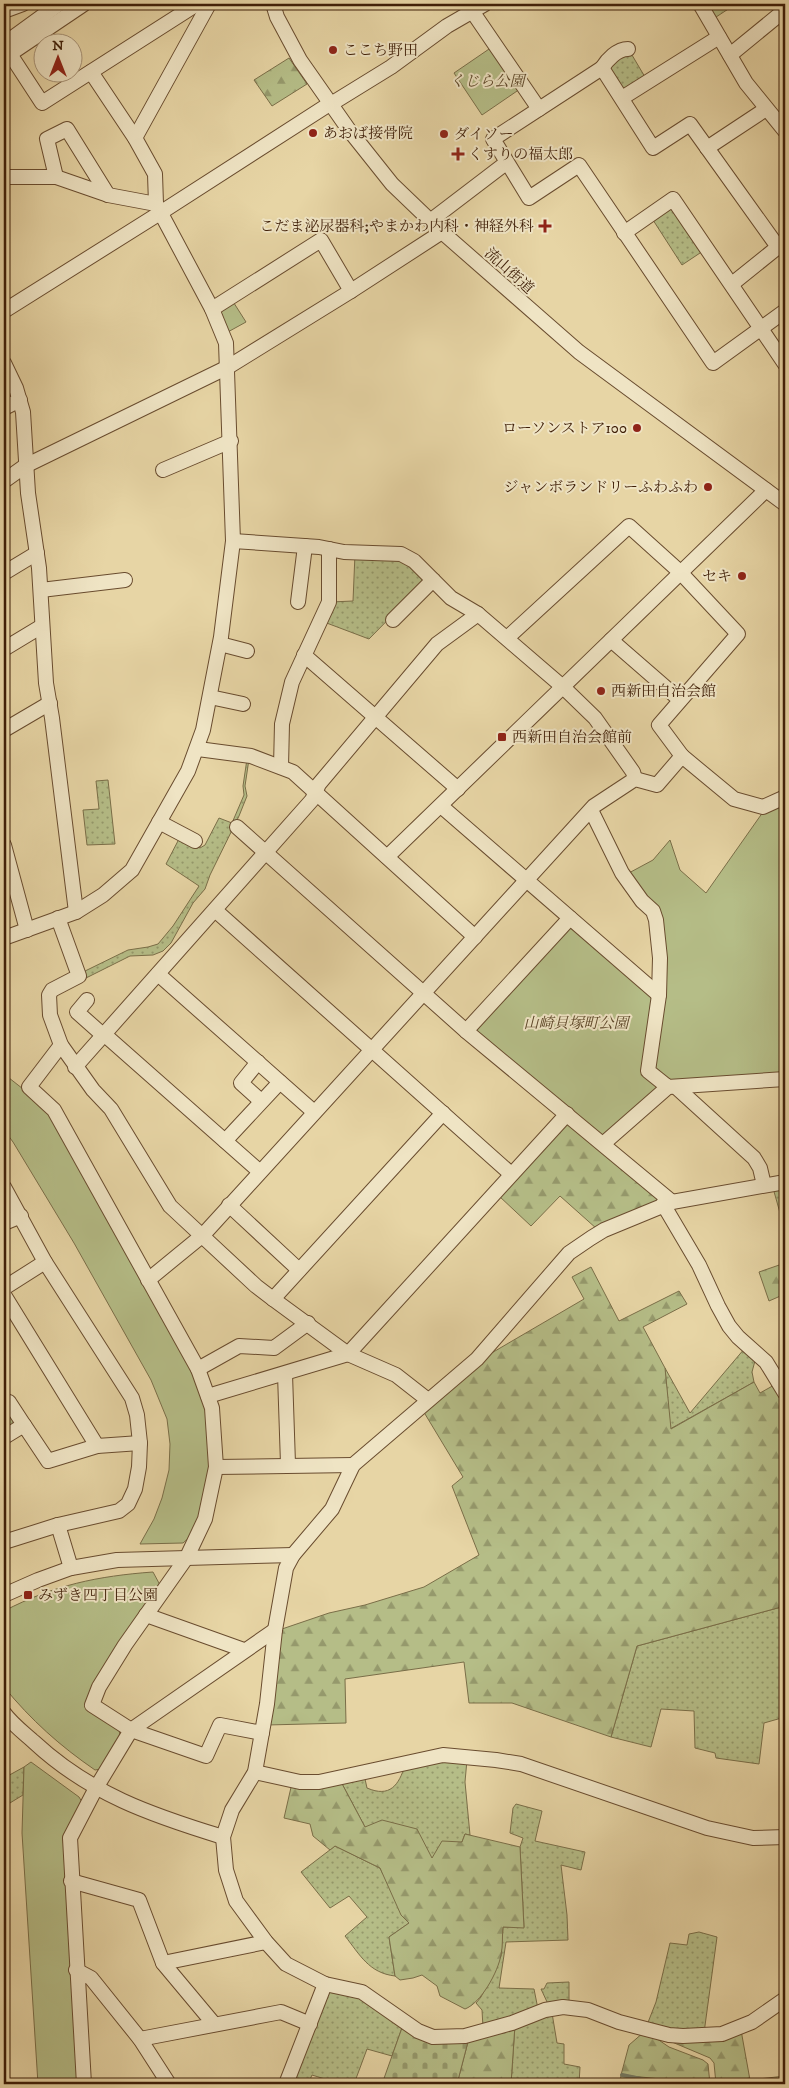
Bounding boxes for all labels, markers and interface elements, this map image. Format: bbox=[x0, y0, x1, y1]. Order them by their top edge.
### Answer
north arrow bbox=[32, 32, 82, 82]
text: N bbox=[52, 37, 64, 55]
place label: ここち野田 bbox=[343, 41, 418, 60]
marker: ここち野田 bbox=[327, 44, 339, 56]
park label: くじら公園 bbox=[449, 72, 527, 91]
place label: あおば接骨院 bbox=[323, 124, 413, 143]
place label: ダイソー bbox=[454, 125, 514, 144]
marker: あおば接骨院 bbox=[307, 127, 319, 139]
marker: ダイソー bbox=[438, 128, 450, 140]
place label: くすりの福太郎 bbox=[468, 145, 573, 164]
marker: くすりの福太郎 bbox=[452, 148, 464, 160]
place label: こだま泌尿器科;やまかわ内科・神経外科 bbox=[260, 217, 534, 236]
marker: こだま泌尿器科;やまかわ内科・神経外科 bbox=[538, 219, 552, 233]
street label: 流山街道 bbox=[480, 244, 538, 298]
place label: ローソンストア100 bbox=[502, 419, 627, 438]
marker: ローソンストア100 bbox=[631, 422, 643, 434]
place label: ジャンボランドリーふわふわ bbox=[504, 478, 698, 497]
marker: ジャンボランドリーふわふわ bbox=[702, 481, 714, 493]
place label: セキ bbox=[702, 567, 732, 586]
marker: セキ bbox=[736, 570, 748, 582]
place label: 西新田自治会館 bbox=[611, 682, 716, 701]
marker: 西新田自治会館 bbox=[595, 685, 607, 697]
place label: 西新田自治会館前 bbox=[512, 728, 632, 747]
marker: 西新田自治会館前 bbox=[496, 731, 508, 743]
park label: 山崎貝塚町公園 bbox=[523, 1014, 631, 1033]
place label: みずき四丁目公園 bbox=[38, 1586, 158, 1605]
marker: みずき四丁目公園 bbox=[22, 1589, 34, 1601]

